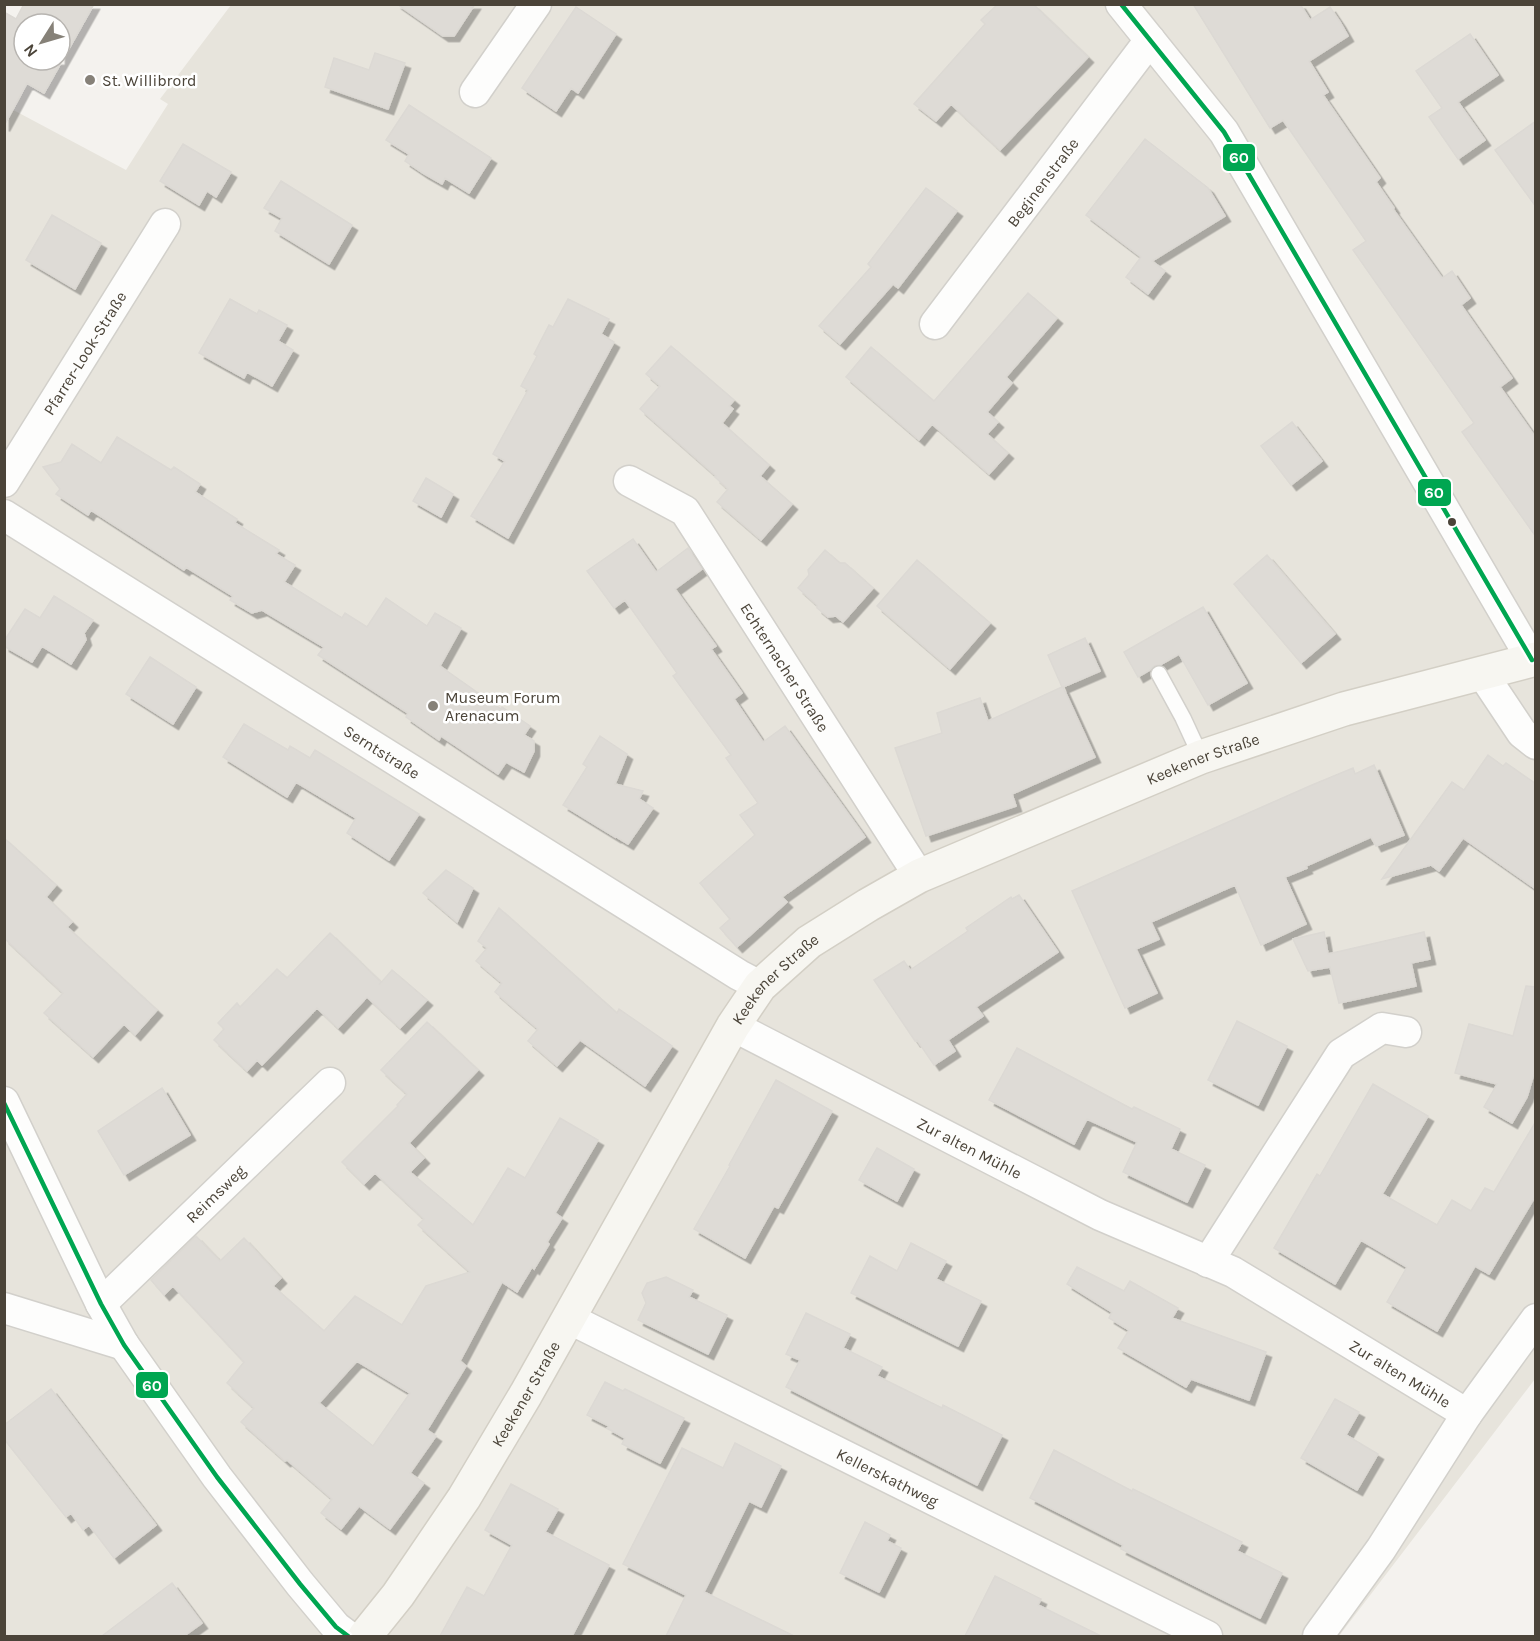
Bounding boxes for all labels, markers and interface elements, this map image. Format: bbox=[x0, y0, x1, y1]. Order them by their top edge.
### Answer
north arrow bbox=[12, 12, 72, 72]
text: N bbox=[19, 40, 41, 61]
place label: St. Willibrord bbox=[102, 71, 196, 90]
marker: St. Willibrord bbox=[83, 73, 97, 87]
street label: Beginenstraße bbox=[1003, 134, 1083, 231]
line badge: 60 bbox=[1222, 143, 1256, 172]
text: 60 bbox=[1229, 148, 1249, 167]
street label: Pfarrer-Look-Straße bbox=[39, 288, 131, 419]
line badge: 60 bbox=[1417, 478, 1452, 507]
text: 60 bbox=[1424, 483, 1444, 502]
unlabelled marker bbox=[1446, 516, 1458, 528]
street label: Echternacher Straße bbox=[736, 599, 833, 735]
place label: Museum Forum Arenacum bbox=[445, 688, 560, 725]
marker: Museum Forum Arenacum bbox=[426, 699, 440, 713]
street label: Serntstraße bbox=[340, 721, 423, 783]
street label: Keekener Straße bbox=[1144, 729, 1262, 789]
street label: Keekener Straße bbox=[728, 929, 822, 1028]
street label: Zur alten Mühle bbox=[914, 1113, 1025, 1183]
street label: Reimsweg bbox=[182, 1161, 249, 1227]
street label: Zur alten Mühle bbox=[1346, 1336, 1454, 1412]
street label: Keekener Straße bbox=[488, 1338, 564, 1450]
line badge: 60 bbox=[135, 1371, 169, 1399]
text: 60 bbox=[142, 1376, 162, 1395]
street label: Kellerskathweg bbox=[833, 1444, 942, 1511]

